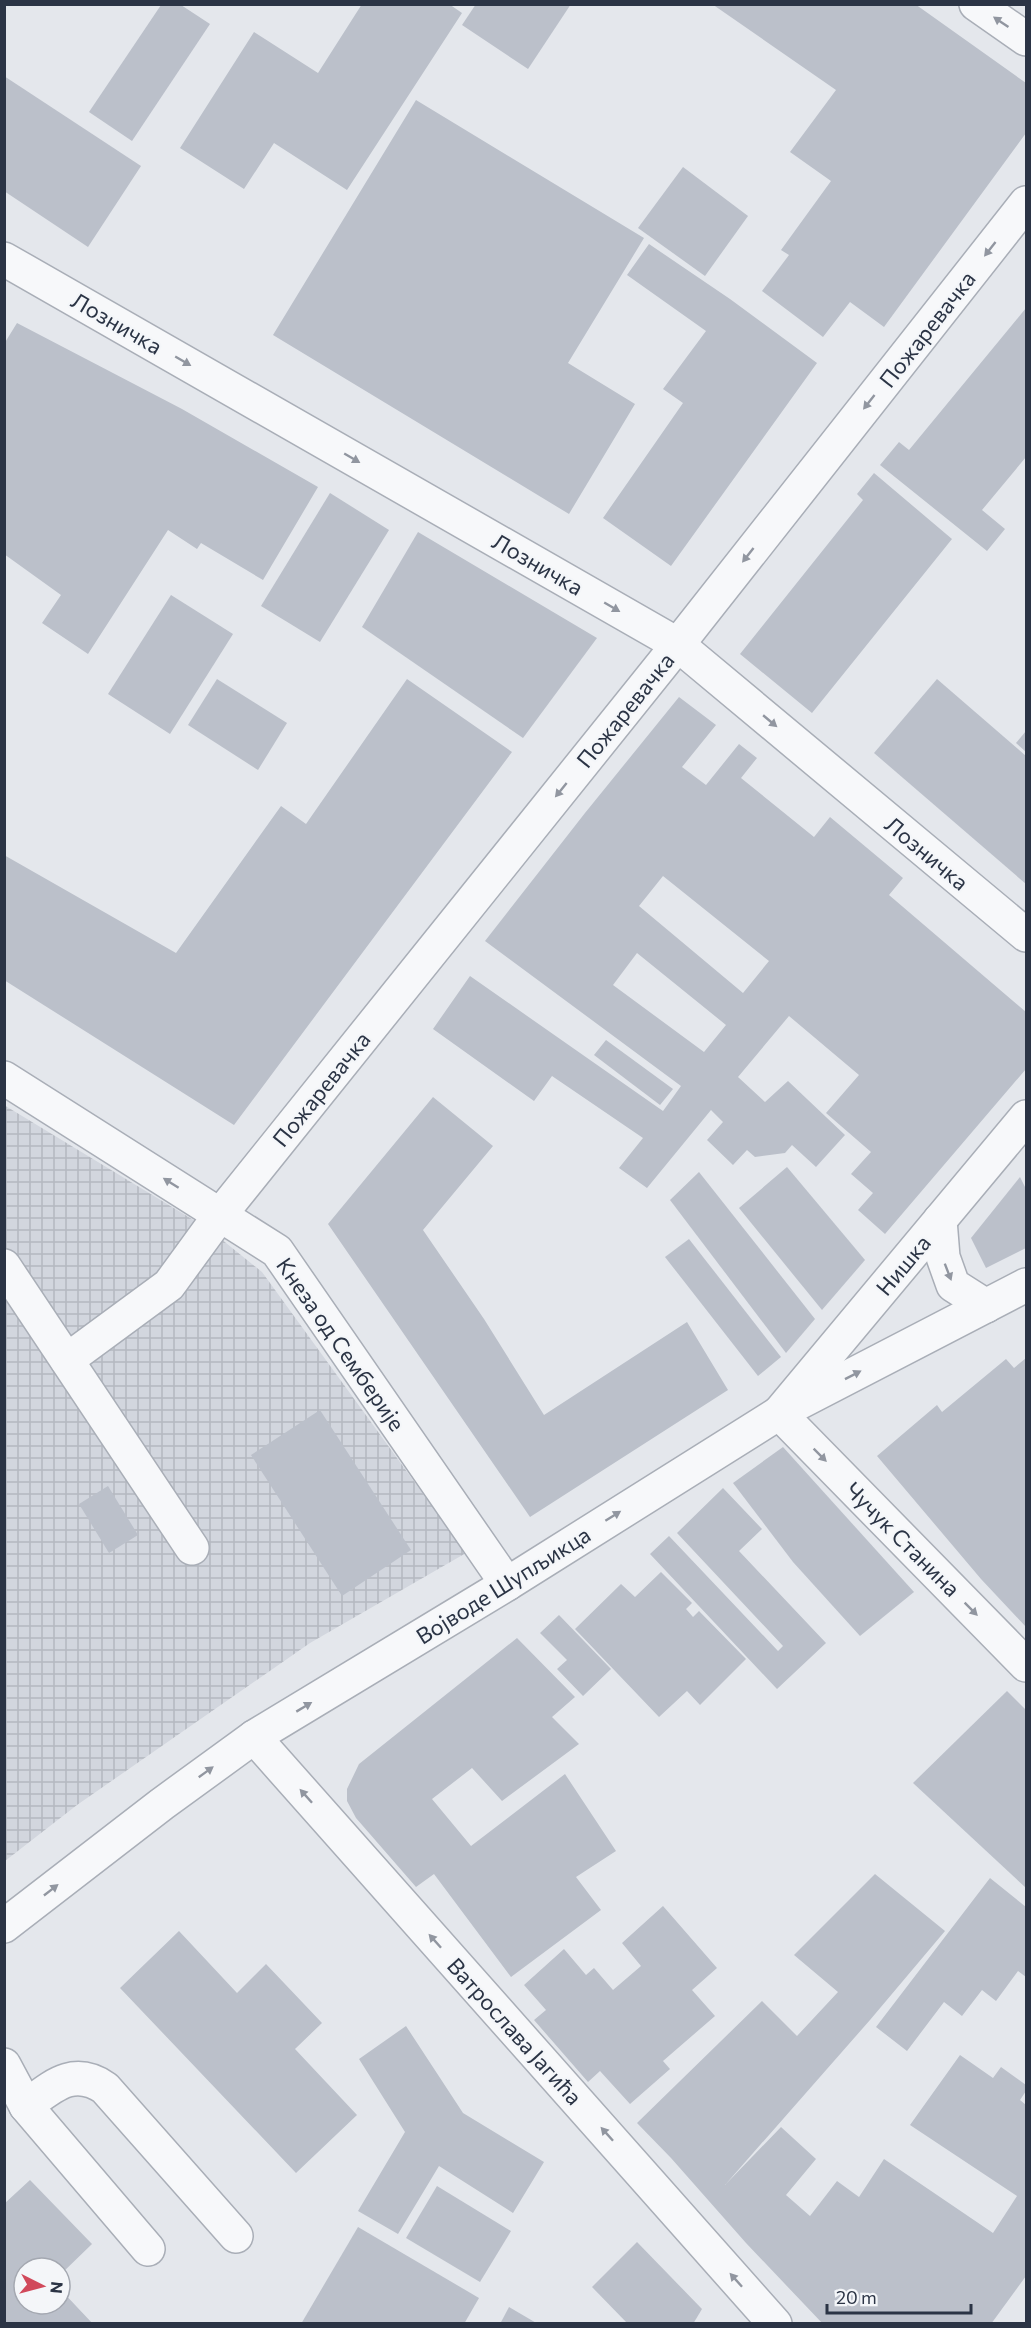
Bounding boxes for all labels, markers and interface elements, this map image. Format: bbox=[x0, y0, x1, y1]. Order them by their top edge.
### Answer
one-way arrow bbox=[994, 16, 1010, 28]
one-way arrow bbox=[984, 241, 997, 257]
street label: Пожаревачка bbox=[873, 265, 981, 393]
street label: Лозничка bbox=[67, 286, 167, 360]
one-way arrow bbox=[175, 355, 191, 366]
one-way arrow bbox=[863, 394, 876, 410]
one-way arrow bbox=[344, 452, 360, 463]
street label: Лозничка bbox=[488, 527, 588, 601]
one-way arrow bbox=[742, 547, 755, 563]
one-way arrow bbox=[604, 602, 621, 612]
street label: Пожаревачка bbox=[570, 647, 680, 773]
one-way arrow bbox=[762, 714, 777, 727]
one-way arrow bbox=[556, 782, 568, 797]
street label: Лозничка bbox=[880, 810, 974, 896]
street label: Пожаревачка bbox=[266, 1026, 376, 1152]
one-way arrow bbox=[163, 1178, 179, 1189]
street label: Нишка bbox=[870, 1229, 936, 1301]
street label: Кнеза од Семберије bbox=[271, 1252, 411, 1436]
one-way arrow bbox=[944, 1263, 953, 1281]
one-way arrow bbox=[845, 1370, 862, 1380]
one-way arrow bbox=[812, 1448, 827, 1462]
street label: Чучук Станина bbox=[840, 1476, 966, 1602]
one-way arrow bbox=[605, 1511, 621, 1522]
street label: Војводе Шупљикца bbox=[411, 1520, 595, 1650]
one-way arrow bbox=[964, 1601, 978, 1615]
one-way arrow bbox=[296, 1702, 313, 1712]
one-way arrow bbox=[198, 1766, 214, 1778]
one-way arrow bbox=[300, 1789, 313, 1804]
one-way arrow bbox=[43, 1884, 59, 1896]
one-way arrow bbox=[428, 1934, 442, 1949]
street label: Ватрослава Јагића bbox=[442, 1952, 588, 2110]
one-way arrow bbox=[601, 2127, 614, 2142]
north arrow bbox=[12, 2256, 72, 2316]
one-way arrow bbox=[730, 2273, 743, 2288]
scale bar bbox=[827, 2277, 971, 2315]
text: N bbox=[47, 2281, 67, 2295]
text: 20 m bbox=[836, 2286, 877, 2308]

